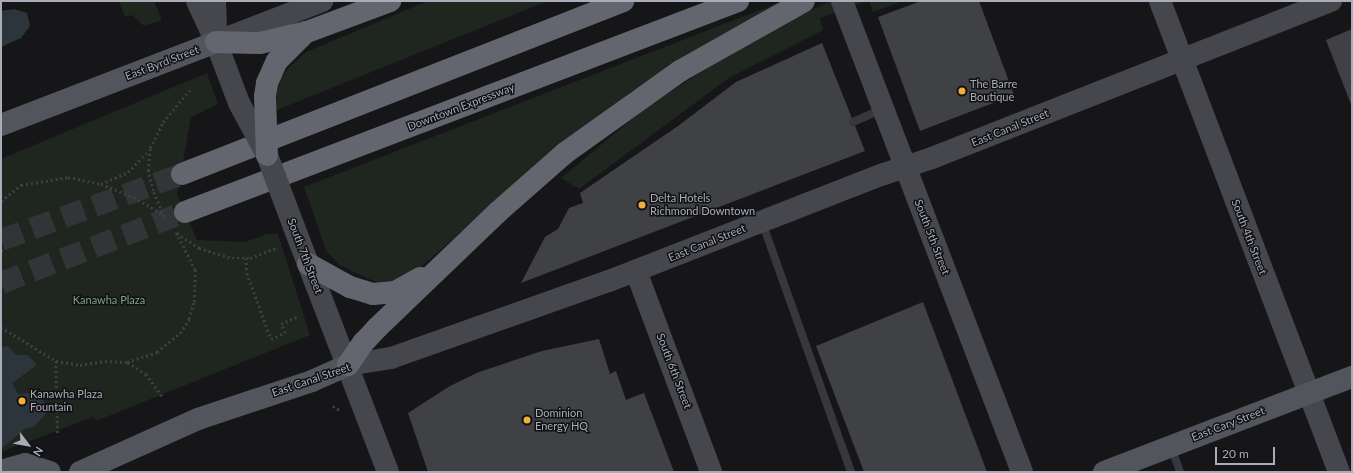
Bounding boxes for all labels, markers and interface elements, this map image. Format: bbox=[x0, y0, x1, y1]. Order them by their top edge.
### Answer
street label: East Byrd Street bbox=[123, 43, 201, 83]
place label: The Barre Boutique bbox=[970, 78, 1017, 104]
street label: Downtown Expressway bbox=[406, 81, 516, 133]
marker: The Barre Boutique bbox=[957, 86, 967, 96]
street label: East Canal Street bbox=[969, 107, 1051, 149]
place label: Delta Hotels Richmond Downtown bbox=[650, 192, 755, 218]
street label: South 5th Street bbox=[912, 198, 952, 276]
street label: South 4th Street bbox=[1229, 198, 1269, 276]
marker: Delta Hotels Richmond Downtown bbox=[637, 200, 647, 210]
street label: South 7th Street bbox=[285, 217, 325, 295]
street label: East Canal Street bbox=[666, 222, 748, 264]
park label: Kanawha Plaza bbox=[73, 293, 145, 307]
street label: South 6th Street bbox=[654, 332, 694, 410]
street label: East Canal Street bbox=[270, 360, 352, 400]
place label: Kanawha Plaza Fountain bbox=[30, 388, 102, 414]
marker: Kanawha Plaza Fountain bbox=[17, 396, 27, 406]
street label: East Cary Street bbox=[1189, 404, 1267, 444]
place label: Dominion Energy HQ bbox=[535, 407, 588, 433]
marker: Dominion Energy HQ bbox=[522, 415, 532, 425]
north arrow bbox=[8, 425, 48, 465]
scale bar bbox=[1217, 439, 1277, 465]
text: N bbox=[31, 445, 46, 459]
text: 20 m bbox=[1222, 446, 1249, 461]

